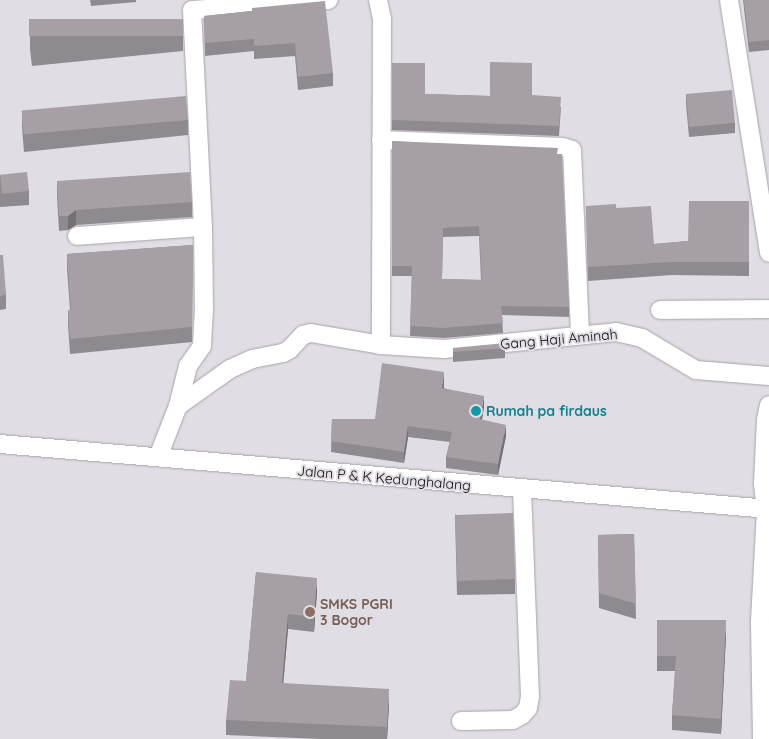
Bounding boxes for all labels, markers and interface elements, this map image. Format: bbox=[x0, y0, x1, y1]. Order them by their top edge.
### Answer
street label: Gang Haji Aminah bbox=[500, 326, 618, 352]
place label: Rumah pa firdaus bbox=[486, 403, 607, 419]
marker: Rumah pa firdaus bbox=[470, 405, 482, 417]
street label: Jalan P & K Kedunghalang bbox=[296, 462, 472, 494]
place label: SMKS PGRI 3 Bogor bbox=[320, 596, 393, 628]
marker: SMKS PGRI 3 Bogor bbox=[304, 606, 316, 618]

